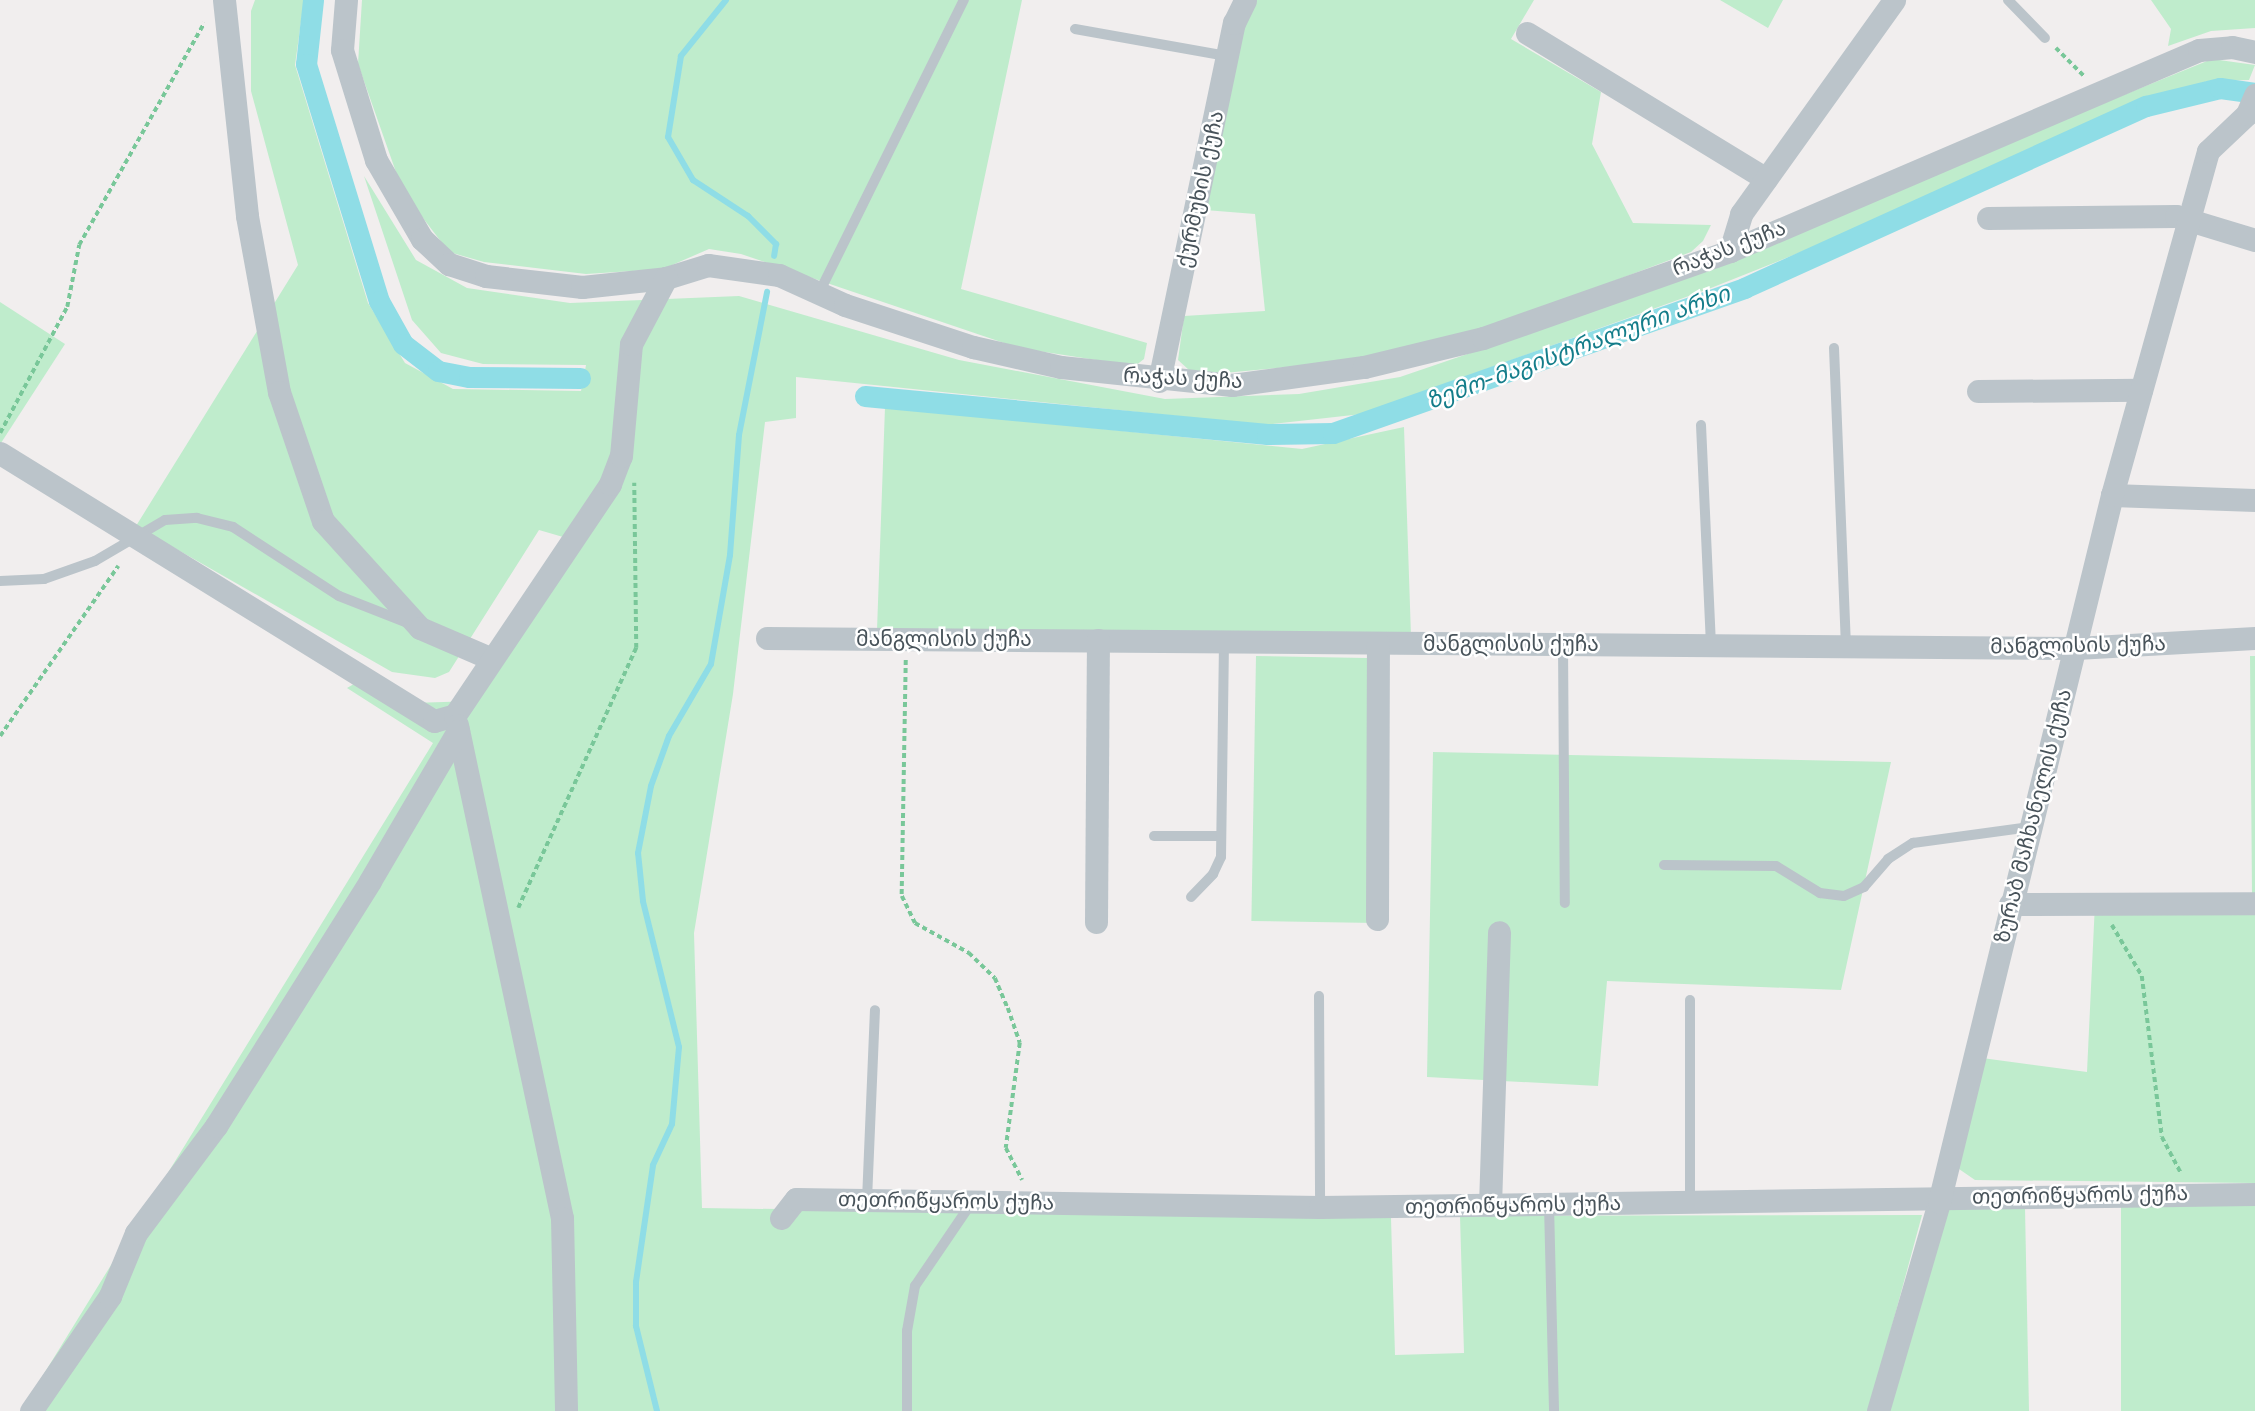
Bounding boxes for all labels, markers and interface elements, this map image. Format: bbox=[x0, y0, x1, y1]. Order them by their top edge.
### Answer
street label: ქურმუხის ქუჩა bbox=[1171, 108, 1229, 270]
street label: რაჭას ქუჩა bbox=[1669, 215, 1789, 281]
water label: ზემო-მაგისტრალური არხი bbox=[1423, 279, 1733, 415]
street label: რაჭას ქუჩა bbox=[1123, 362, 1243, 394]
street label: მანგლისის ქუჩა bbox=[856, 626, 1032, 652]
street label: მანგლისის ქუჩა bbox=[1423, 631, 1599, 657]
street label: მანგლისის ქუჩა bbox=[1990, 631, 2166, 659]
street label: ზურაბ მაჩხანელის ქუჩა bbox=[1989, 686, 2077, 946]
street label: თეთრიწყაროს ქუჩა bbox=[1972, 1181, 2188, 1209]
street label: თეთრიწყაროს ქუჩა bbox=[838, 1187, 1054, 1215]
street label: თეთრიწყაროს ქუჩა bbox=[1405, 1191, 1621, 1219]

